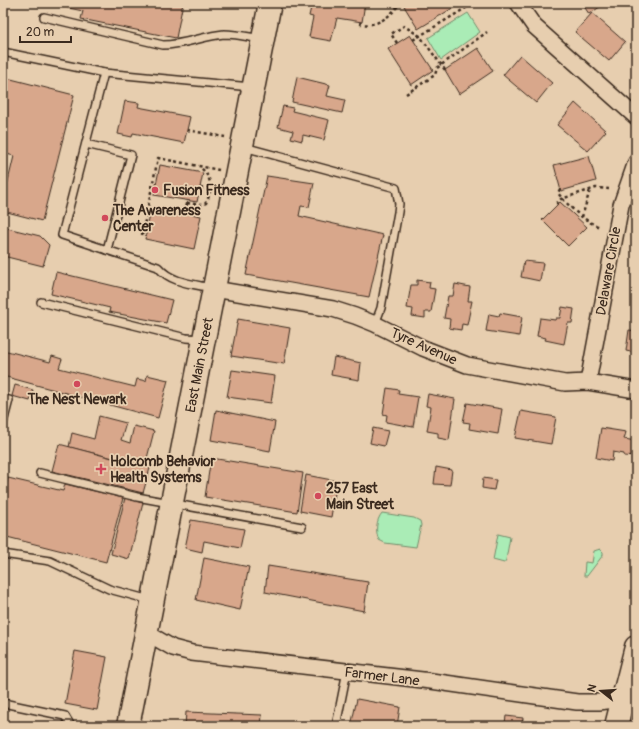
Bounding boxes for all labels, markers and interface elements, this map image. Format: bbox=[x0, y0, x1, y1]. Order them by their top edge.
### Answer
scale bar bbox=[20, 18, 71, 44]
text: 20 m bbox=[26, 25, 55, 40]
place label: Fusion Fitness bbox=[163, 182, 250, 199]
marker: Fusion Fitness bbox=[150, 185, 160, 195]
place label: The Awareness Center bbox=[112, 202, 201, 235]
marker: The Awareness Center bbox=[100, 213, 110, 223]
street label: Delaware Circle bbox=[592, 225, 625, 317]
street label: East Main Street bbox=[182, 316, 217, 414]
street label: Tyre Avenue bbox=[388, 324, 460, 369]
marker: The Nest Newark bbox=[72, 379, 82, 389]
place label: The Nest Newark bbox=[27, 391, 127, 408]
place label: Holcomb Behavior Health Systems bbox=[110, 453, 216, 486]
marker: Holcomb Behavior Health Systems bbox=[95, 463, 107, 475]
place label: 257 East Main Street bbox=[326, 480, 394, 513]
marker: 257 East Main Street bbox=[313, 491, 323, 501]
street label: Farmer Lane bbox=[344, 663, 420, 690]
north arrow bbox=[581, 671, 621, 711]
text: N bbox=[585, 682, 599, 694]

